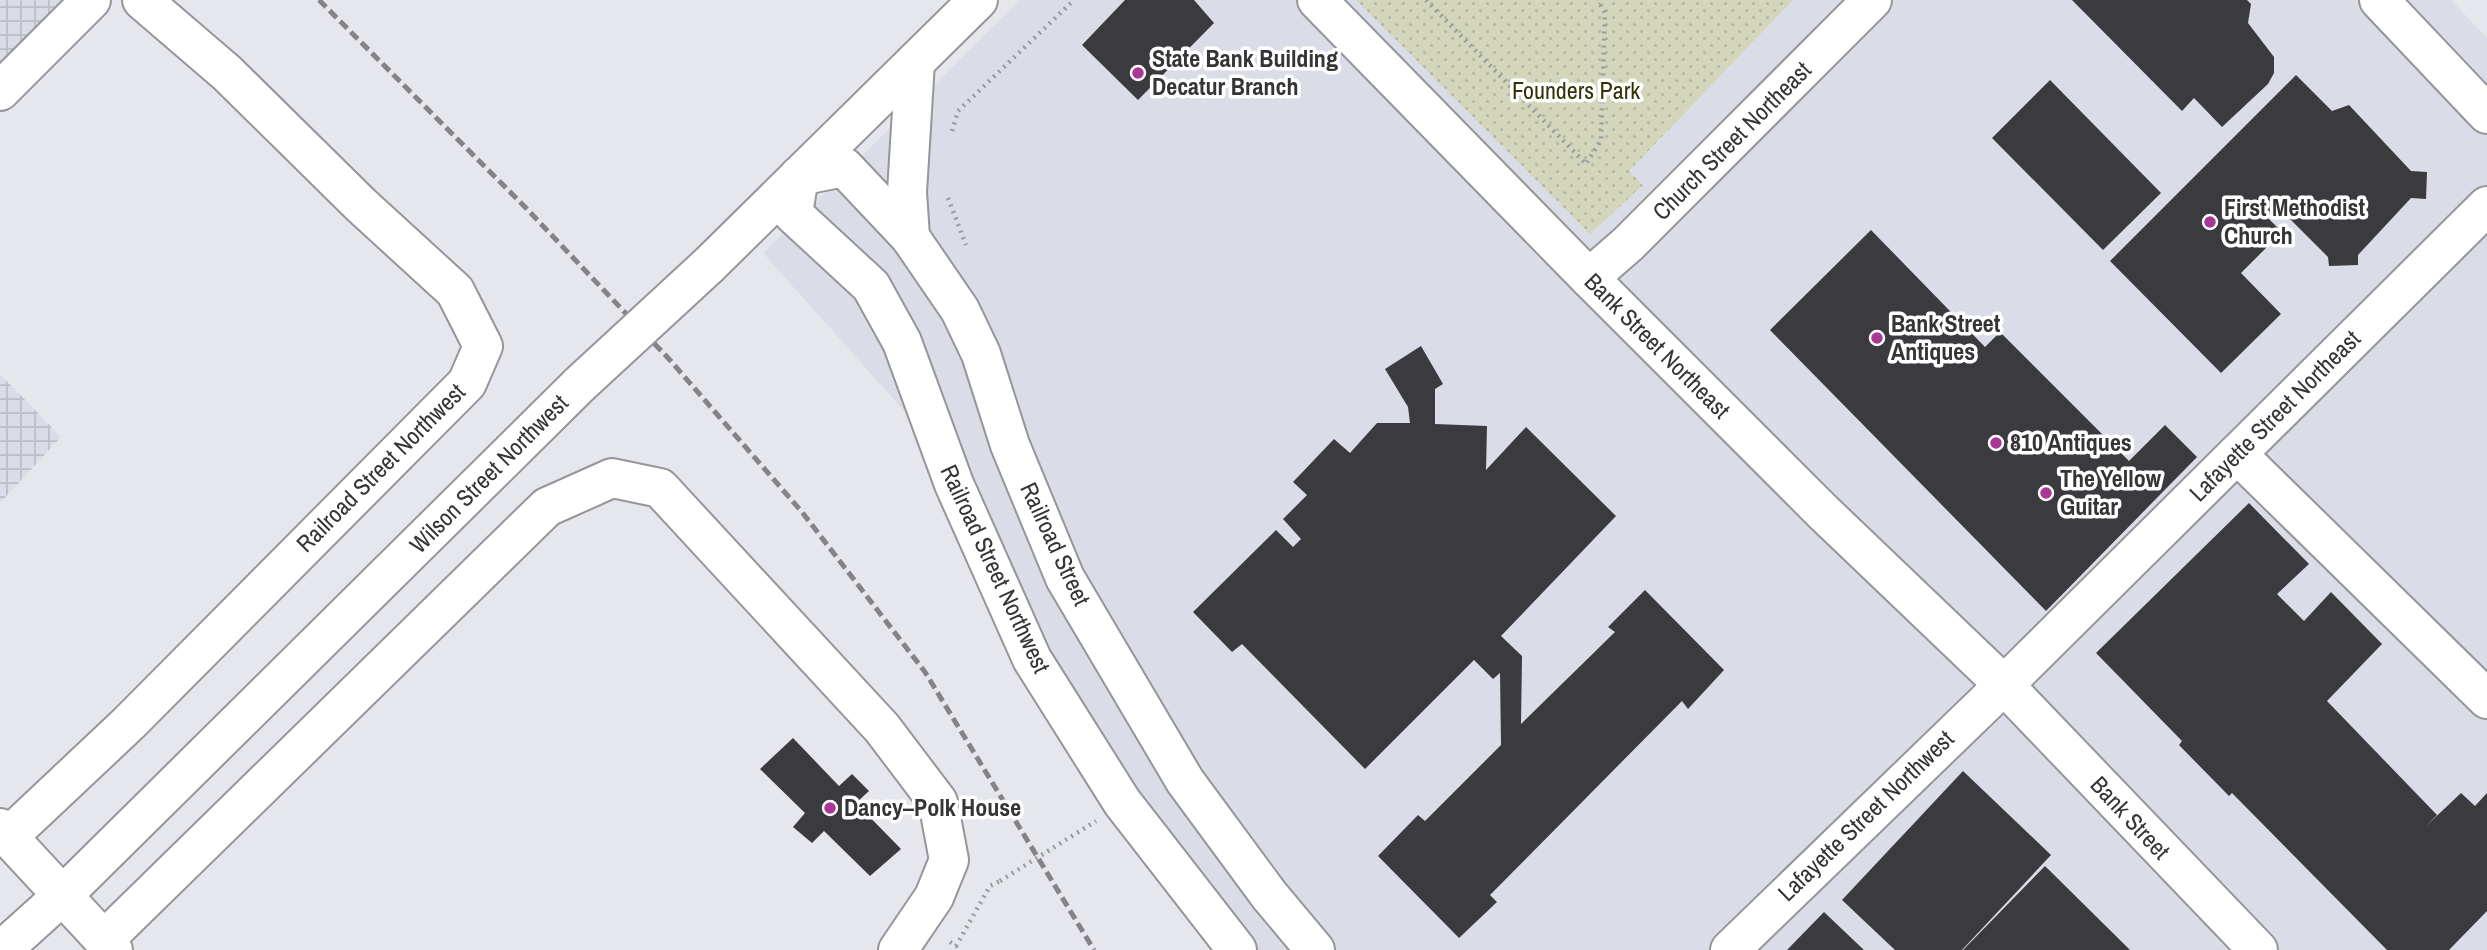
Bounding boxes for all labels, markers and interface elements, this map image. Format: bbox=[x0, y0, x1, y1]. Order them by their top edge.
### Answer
place label: State Bank Building Decatur Branch bbox=[1152, 42, 1338, 102]
street label: Church Street Northeast bbox=[1645, 54, 1818, 227]
marker: State Bank Building Decatur Branch bbox=[1130, 65, 1146, 81]
park label: Founders Park bbox=[1512, 74, 1640, 106]
place label: First Methodist Church bbox=[2224, 191, 2365, 251]
marker: First Methodist Church bbox=[2202, 214, 2218, 230]
street label: Bank Street Northeast bbox=[1578, 266, 1738, 425]
place label: Bank Street Antiques bbox=[1891, 307, 2001, 367]
street label: Lafayette Street Northeast bbox=[2182, 322, 2367, 508]
marker: Bank Street Antiques bbox=[1869, 330, 1885, 346]
street label: Railroad Street Northwest bbox=[289, 376, 472, 559]
street label: Wilson Street Northwest bbox=[402, 387, 575, 560]
place label: 810 Antiques bbox=[2010, 426, 2132, 458]
marker: 810 Antiques bbox=[1988, 435, 2004, 451]
street label: Railroad Street Northwest bbox=[934, 459, 1058, 678]
place label: The Yellow Guitar bbox=[2060, 462, 2162, 522]
street label: Railroad Street bbox=[1013, 477, 1099, 611]
marker: The Yellow Guitar bbox=[2038, 485, 2054, 501]
street label: Lafayette Street Northwest bbox=[1770, 722, 1961, 908]
street label: Bank Street bbox=[2084, 769, 2178, 866]
place label: Dancy–Polk House bbox=[844, 791, 1021, 823]
marker: Dancy–Polk House bbox=[822, 800, 838, 816]

